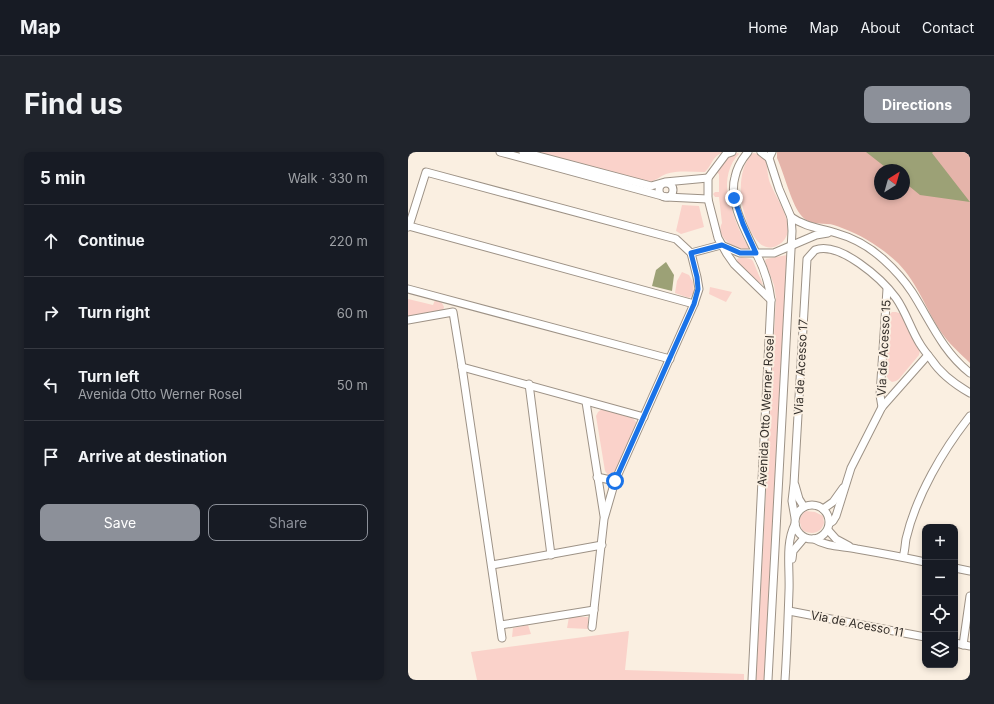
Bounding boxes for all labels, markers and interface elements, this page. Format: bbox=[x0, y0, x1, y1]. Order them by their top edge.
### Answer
text: Map bbox=[20, 16, 61, 39]
text: Home bbox=[748, 19, 787, 36]
text: Map bbox=[809, 19, 839, 36]
text: About bbox=[861, 19, 900, 36]
text: Contact bbox=[922, 19, 974, 36]
button: Directions bbox=[864, 86, 970, 123]
text: Find us bbox=[24, 87, 123, 121]
north arrow bbox=[874, 164, 910, 200]
text: 5 min bbox=[40, 168, 86, 188]
text: Walk · 330 m bbox=[288, 170, 368, 186]
route end bbox=[725, 189, 743, 207]
icon: ahead bbox=[40, 230, 62, 252]
text: Continue bbox=[78, 231, 145, 250]
text: 220 m bbox=[329, 233, 368, 249]
street label: Via de Acesso 15 bbox=[873, 299, 894, 397]
icon: right bbox=[40, 302, 62, 324]
text: Turn right bbox=[78, 303, 150, 322]
text: 60 m bbox=[337, 305, 368, 321]
street label: Via de Acesso 17 bbox=[790, 318, 811, 415]
street label: Avenida Otto Werner Rosel bbox=[754, 335, 777, 487]
text: Turn left bbox=[78, 367, 139, 386]
icon: left bbox=[40, 374, 62, 396]
text: 50 m bbox=[337, 377, 368, 393]
text: Avenida Otto Werner Rosel bbox=[78, 386, 242, 402]
icon: arrive bbox=[40, 446, 62, 468]
text: Arrive at destination bbox=[78, 447, 227, 466]
route start bbox=[606, 472, 624, 490]
button: Save bbox=[40, 504, 200, 541]
button: Share bbox=[208, 504, 368, 541]
map controls bbox=[922, 524, 958, 668]
button: + bbox=[922, 524, 958, 560]
button: − bbox=[922, 560, 958, 596]
button: locate bbox=[922, 596, 958, 632]
street label: Via de Acesso 11 bbox=[809, 607, 905, 640]
button: layers bbox=[922, 632, 958, 668]

